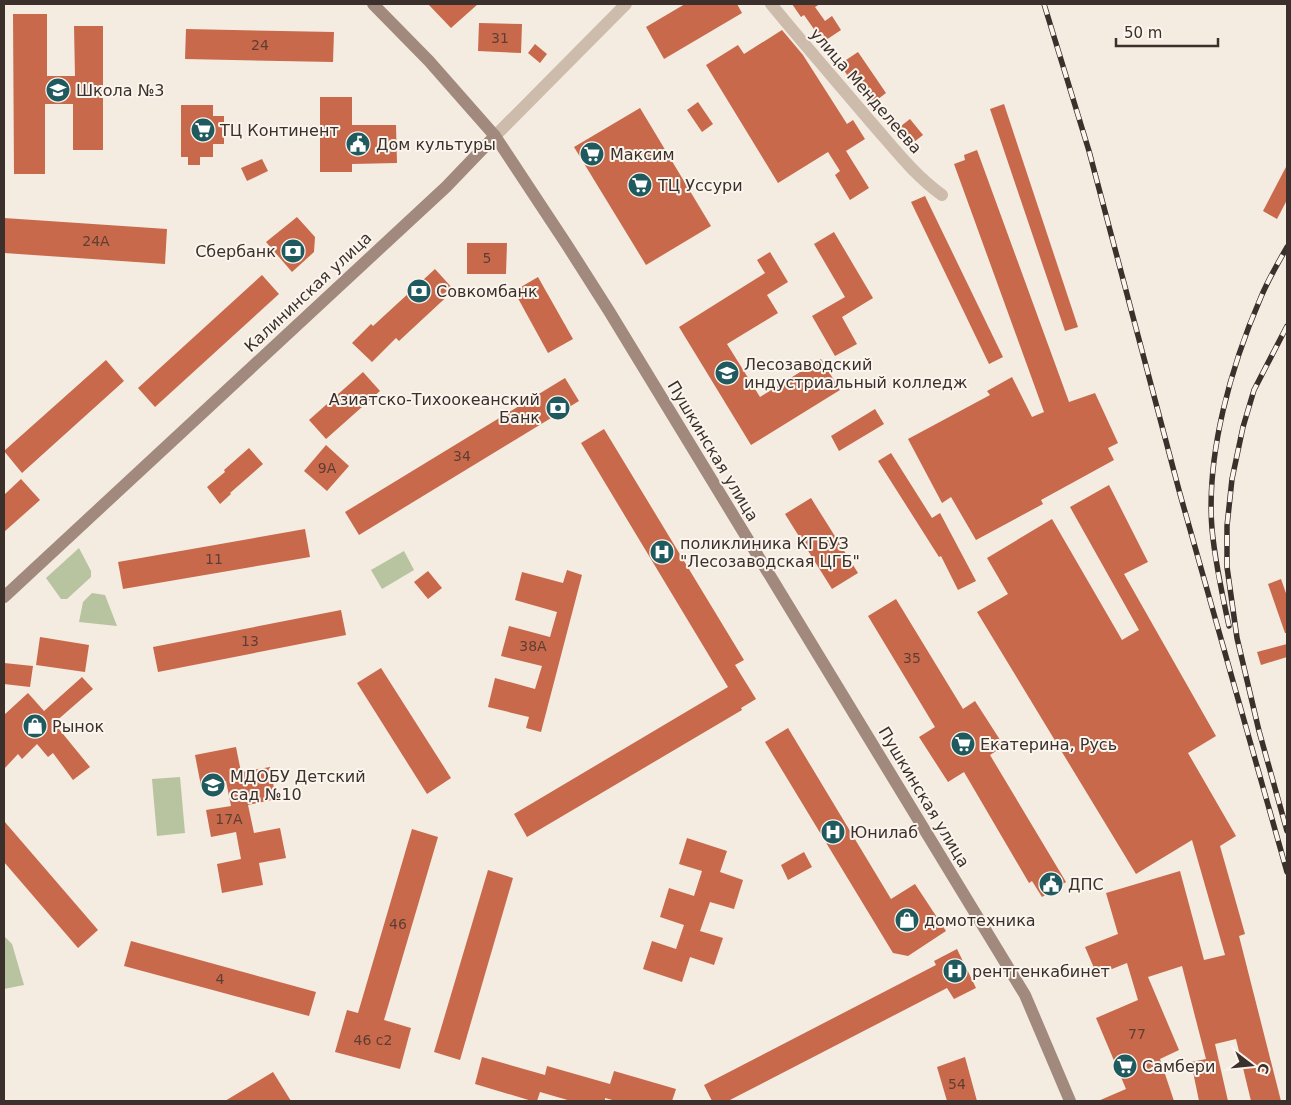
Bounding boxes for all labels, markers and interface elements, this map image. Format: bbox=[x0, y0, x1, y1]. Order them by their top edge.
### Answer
scale bar bbox=[1116, 15, 1218, 47]
street label: улица Менделеева bbox=[806, 24, 926, 158]
text: 50 m bbox=[1124, 24, 1162, 42]
house number: 31 bbox=[491, 30, 509, 46]
house number: 24 bbox=[251, 37, 269, 53]
school or university icon: Школа №3 bbox=[45, 77, 71, 103]
place label: Школа №3 bbox=[76, 81, 165, 100]
supermarket icon: ТЦ Континент bbox=[190, 117, 216, 143]
place label: ТЦ Континент bbox=[219, 121, 339, 140]
public building icon: Дом культуры bbox=[345, 131, 371, 157]
place label: Дом культуры bbox=[376, 135, 496, 154]
supermarket icon: Максим bbox=[579, 141, 605, 167]
place label: Максим bbox=[610, 145, 675, 164]
supermarket icon: ТЦ Уссури bbox=[627, 172, 653, 198]
place label: ТЦ Уссури bbox=[657, 176, 743, 195]
street label: Калининская улица bbox=[240, 228, 376, 356]
house number: 24А bbox=[82, 233, 110, 249]
bank icon: Сбербанк bbox=[280, 238, 306, 264]
place label: Сбербанк bbox=[195, 242, 276, 261]
house number: 5 bbox=[483, 250, 491, 266]
bank icon: Совкомбанк bbox=[406, 278, 432, 304]
place label: Совкомбанк bbox=[436, 282, 538, 301]
place label: Лесозаводский индустриальный колледж bbox=[744, 355, 967, 392]
school or university icon: Лесозаводский индустриальный колледж bbox=[714, 360, 740, 386]
street label: Пушкинская улица bbox=[664, 377, 762, 525]
place label: Азиатско-Тихоокеанский Банк bbox=[329, 390, 540, 427]
bank icon: Азиатско-Тихоокеанский Банк bbox=[545, 395, 571, 421]
house number: 34 bbox=[453, 448, 471, 464]
house number: 9А bbox=[318, 460, 337, 476]
place label: поликлиника КГБУЗ "Лесозаводская ЦГБ" bbox=[680, 534, 860, 571]
hospital icon: поликлиника КГБУЗ "Лесозаводская ЦГБ" bbox=[649, 539, 675, 565]
house number: 11 bbox=[205, 551, 223, 567]
house number: 13 bbox=[241, 633, 259, 649]
house number: 38А bbox=[519, 638, 547, 654]
house number: 35 bbox=[903, 650, 921, 666]
shop icon: Рынок bbox=[22, 713, 48, 739]
place label: Рынок bbox=[52, 717, 105, 736]
street label: Пушкинская улица bbox=[875, 723, 973, 871]
supermarket icon: Екатерина, Русь bbox=[950, 731, 976, 757]
place label: Екатерина, Русь bbox=[980, 735, 1117, 754]
place label: МДОБУ Детский сад №10 bbox=[230, 767, 366, 804]
school or university icon: МДОБУ Детский сад №10 bbox=[200, 772, 226, 798]
house number: 17А bbox=[215, 811, 243, 827]
hospital icon: Юнилаб bbox=[820, 819, 846, 845]
place label: Юнилаб bbox=[850, 823, 918, 842]
public building icon: ДПС bbox=[1038, 871, 1064, 897]
place label: ДПС bbox=[1068, 875, 1104, 894]
shop icon: домотехника bbox=[894, 907, 920, 933]
place label: домотехника bbox=[924, 911, 1036, 930]
house number: 46 bbox=[389, 916, 407, 932]
hospital icon: рентгенкабинет bbox=[942, 958, 968, 984]
place label: рентгенкабинет bbox=[972, 962, 1110, 981]
house number: 4 bbox=[216, 971, 225, 987]
house number: 77 bbox=[1128, 1026, 1146, 1042]
house number: 46 с2 bbox=[354, 1032, 392, 1048]
north arrow bbox=[1226, 1040, 1276, 1090]
supermarket icon: Самбери bbox=[1112, 1053, 1138, 1079]
place label: Самбери bbox=[1142, 1057, 1215, 1076]
text: С bbox=[1254, 1061, 1273, 1076]
house number: 54 bbox=[948, 1076, 966, 1092]

